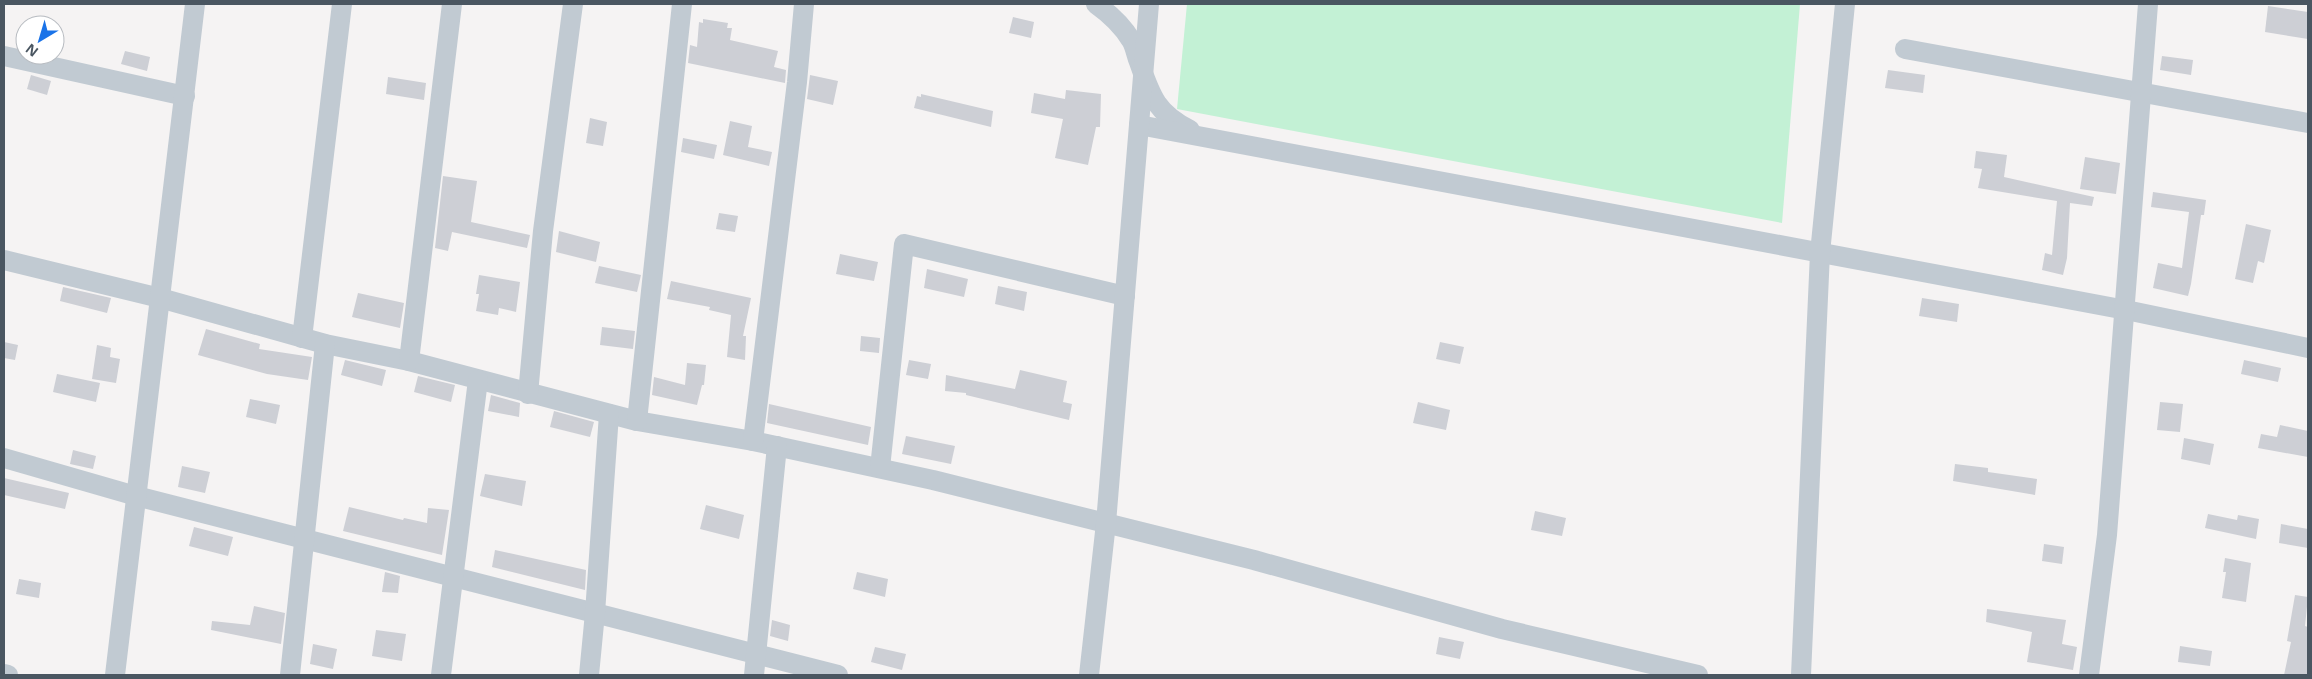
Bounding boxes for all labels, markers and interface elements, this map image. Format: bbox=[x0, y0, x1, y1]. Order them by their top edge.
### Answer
north arrow bbox=[15, 15, 65, 65]
text: N bbox=[21, 40, 42, 62]

